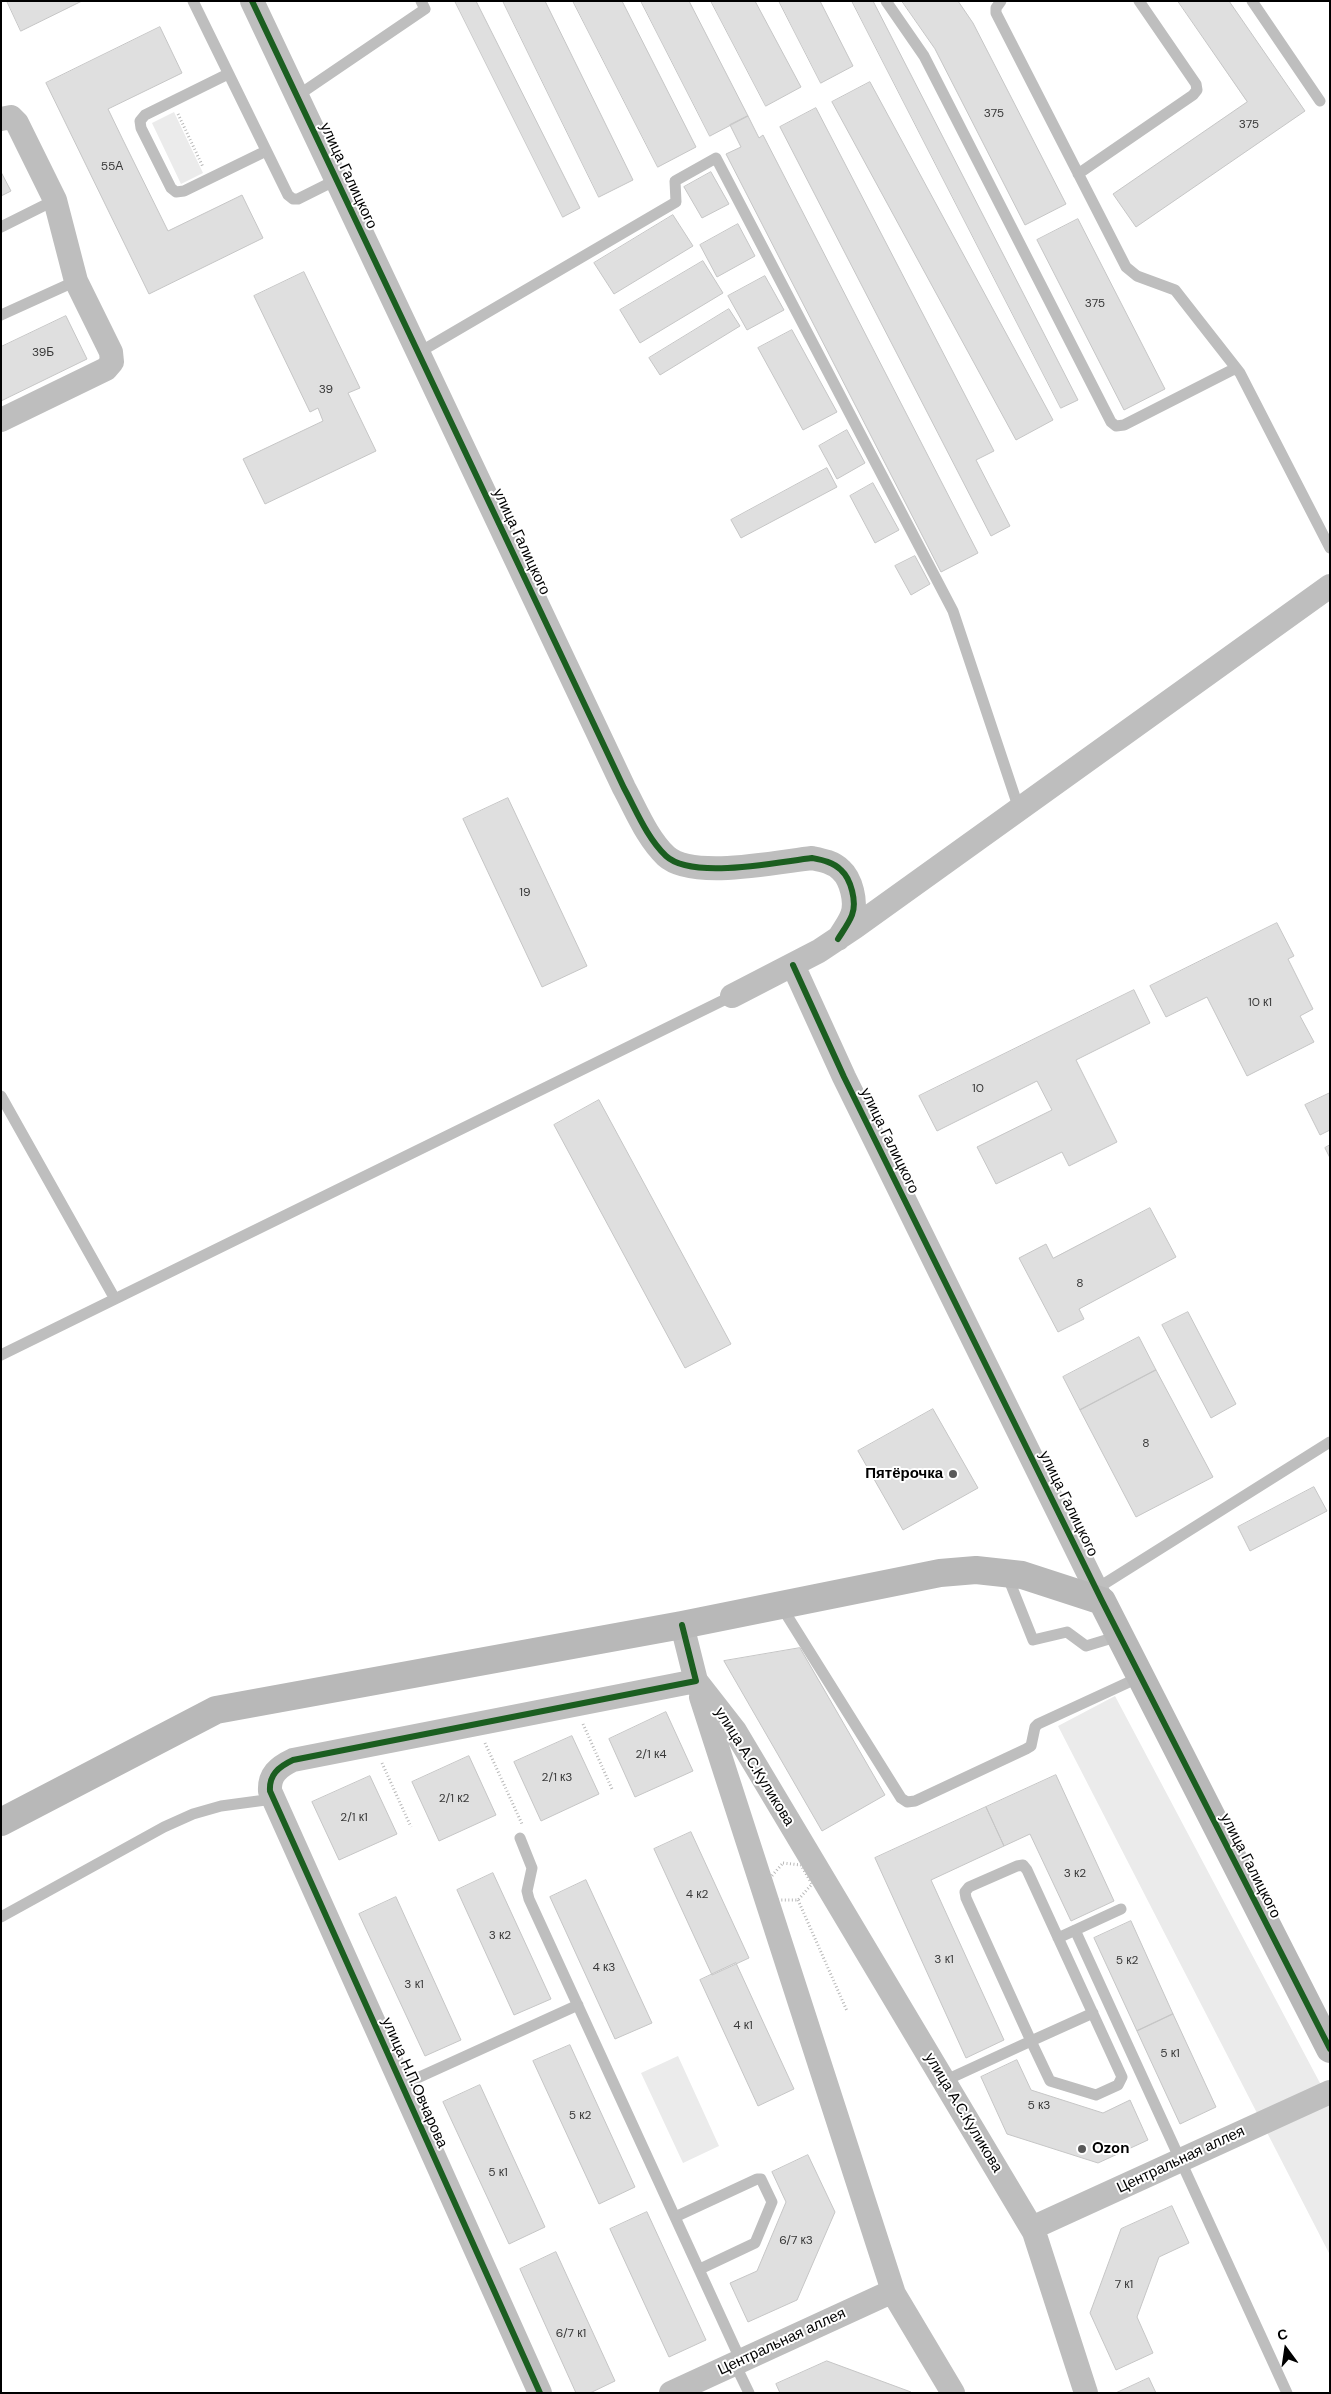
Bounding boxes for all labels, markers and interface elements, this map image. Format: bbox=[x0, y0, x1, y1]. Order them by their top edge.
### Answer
house number: 375 bbox=[984, 107, 1004, 121]
house number: 375 bbox=[1239, 118, 1259, 132]
street label: улица Галицкого bbox=[316, 120, 380, 232]
house number: 55А bbox=[101, 160, 123, 174]
house number: 375 bbox=[1085, 297, 1105, 311]
house number: 39Б bbox=[32, 346, 54, 360]
house number: 39 bbox=[319, 383, 333, 397]
street label: улица Галицкого bbox=[489, 486, 553, 598]
house number: 19 bbox=[519, 886, 531, 900]
house number: 10 к1 bbox=[1248, 996, 1272, 1010]
house number: 10 bbox=[972, 1082, 984, 1096]
street label: улица Галицкого bbox=[856, 1085, 922, 1197]
house number: 8 bbox=[1076, 1277, 1084, 1291]
house number: 8 bbox=[1142, 1437, 1150, 1451]
street label: улица Галицкого bbox=[1035, 1448, 1101, 1560]
place label: Пятёрочка bbox=[865, 1465, 943, 1483]
marker: Пятёрочка bbox=[947, 1468, 959, 1480]
street label: улица А.С.Куликова bbox=[710, 1704, 798, 1830]
house number: 2/1 к4 bbox=[635, 1748, 667, 1762]
house number: 2/1 к3 bbox=[542, 1771, 572, 1785]
house number: 2/1 к2 bbox=[439, 1792, 469, 1806]
house number: 2/1 к1 bbox=[340, 1811, 368, 1825]
street label: улица Галицкого bbox=[1216, 1811, 1284, 1921]
house number: 3 к2 bbox=[1064, 1867, 1086, 1881]
house number: 4 к2 bbox=[686, 1888, 708, 1902]
house number: 3 к2 bbox=[489, 1929, 511, 1943]
house number: 3 к1 bbox=[934, 1953, 954, 1967]
house number: 5 к2 bbox=[1116, 1954, 1138, 1968]
house number: 4 к3 bbox=[593, 1961, 615, 1975]
house number: 3 к1 bbox=[404, 1978, 424, 1992]
street label: улица Н.П.Овчарова bbox=[377, 2015, 451, 2151]
house number: 4 к1 bbox=[733, 2019, 753, 2033]
house number: 5 к1 bbox=[1160, 2047, 1180, 2061]
street label: улица А.С.Куликова bbox=[920, 2050, 1006, 2176]
house number: 5 к3 bbox=[1028, 2099, 1050, 2113]
house number: 5 к2 bbox=[569, 2109, 591, 2123]
street label: Центральная аллея bbox=[1114, 2122, 1248, 2198]
place label: Ozon bbox=[1092, 2140, 1130, 2158]
marker: Ozon bbox=[1076, 2143, 1088, 2155]
house number: 5 к1 bbox=[488, 2166, 508, 2180]
house number: 6/7 к3 bbox=[779, 2234, 813, 2248]
house number: 7 к1 bbox=[1115, 2278, 1133, 2292]
street label: Центральная аллея bbox=[715, 2304, 849, 2380]
north arrow bbox=[1261, 2324, 1311, 2374]
text: С bbox=[1275, 2324, 1289, 2344]
house number: 6/7 к1 bbox=[556, 2327, 586, 2341]

